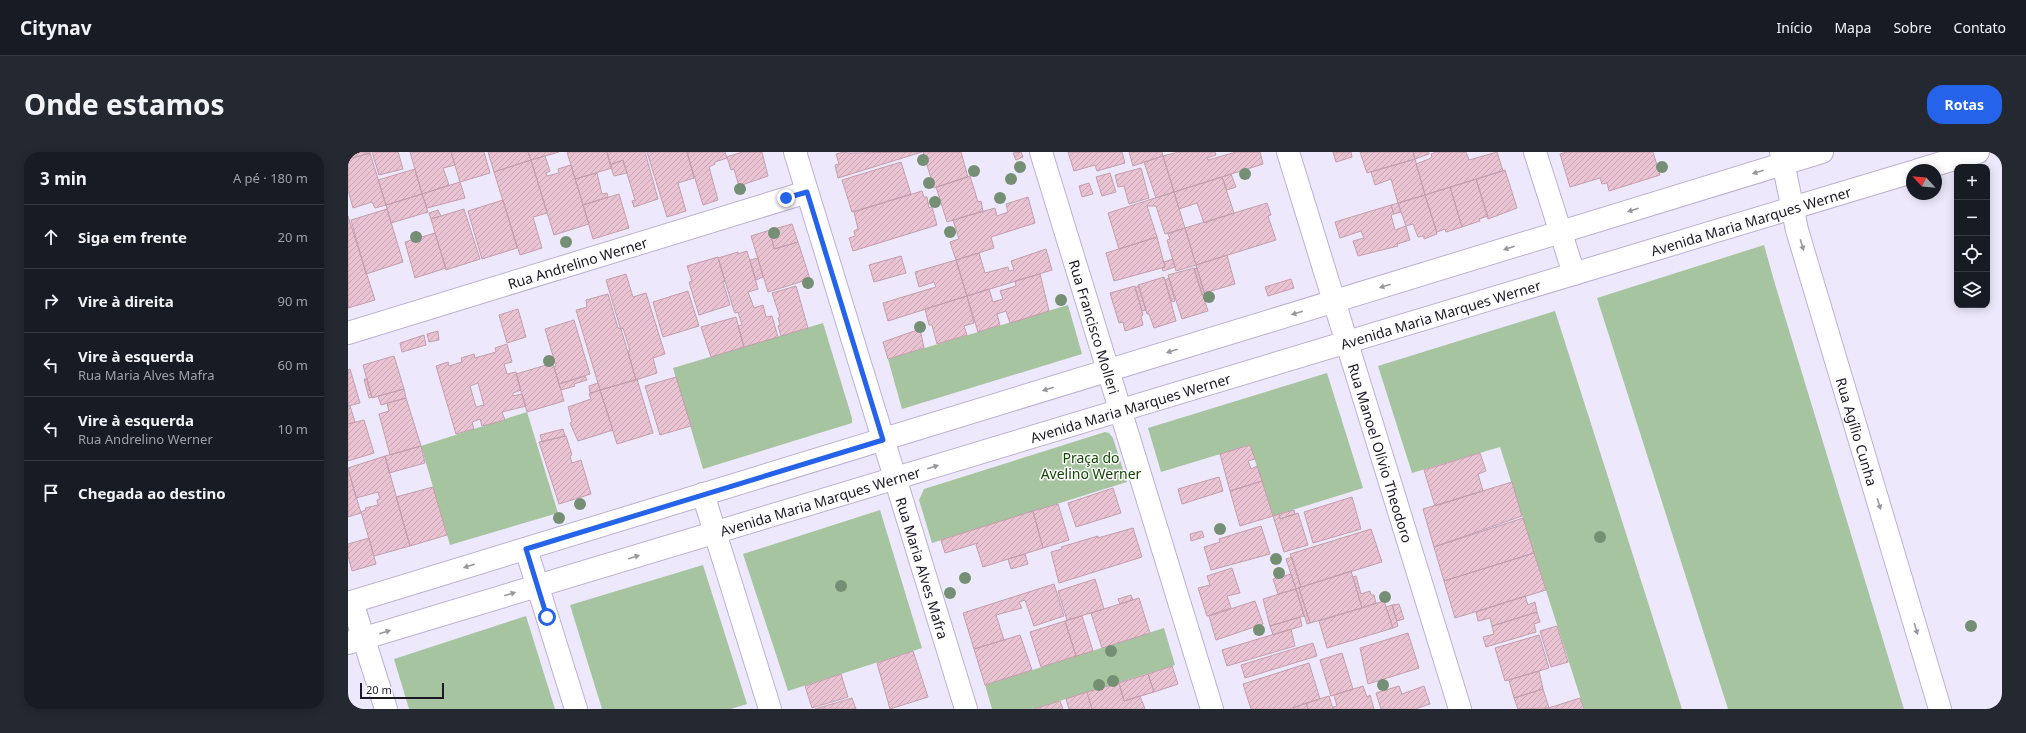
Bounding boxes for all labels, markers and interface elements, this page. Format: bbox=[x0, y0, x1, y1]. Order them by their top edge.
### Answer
text: Citynav bbox=[20, 15, 92, 41]
text: Início bbox=[1777, 18, 1812, 37]
text: Mapa bbox=[1834, 18, 1871, 37]
text: Sobre bbox=[1893, 18, 1932, 37]
text: Contato bbox=[1954, 18, 2006, 37]
text: Onde estamos bbox=[24, 85, 225, 123]
button: Rotas bbox=[1927, 85, 2002, 124]
north arrow bbox=[1906, 164, 1942, 200]
map controls bbox=[1954, 164, 1990, 308]
button: + bbox=[1954, 164, 1990, 200]
text: 3 min bbox=[40, 167, 87, 190]
text: A pé · 180 m bbox=[233, 169, 308, 187]
one-way arrow bbox=[1751, 169, 1763, 175]
street label: Avenida Maria Marques Werner bbox=[1648, 181, 1853, 260]
route end bbox=[777, 189, 795, 207]
button: − bbox=[1954, 200, 1990, 236]
one-way arrow bbox=[1627, 207, 1639, 213]
icon: ahead bbox=[40, 226, 62, 248]
text: Siga em frente bbox=[78, 227, 187, 247]
text: 20 m bbox=[278, 228, 308, 246]
street label: Rua Andrelino Werner bbox=[505, 232, 650, 293]
button: locate bbox=[1954, 236, 1990, 272]
one-way arrow bbox=[1799, 240, 1805, 252]
one-way arrow bbox=[1503, 245, 1515, 251]
street label: Rua Francisco Molleri bbox=[1065, 257, 1124, 397]
button: layers bbox=[1954, 272, 1990, 308]
street label: Avenida Maria Marques Werner bbox=[1338, 275, 1543, 353]
one-way arrow bbox=[1378, 283, 1390, 289]
icon: right bbox=[40, 290, 62, 312]
text: Vire à direita bbox=[78, 291, 174, 311]
text: 90 m bbox=[278, 292, 308, 310]
one-way arrow bbox=[1290, 310, 1302, 316]
text: Vire à esquerda bbox=[78, 346, 194, 366]
one-way arrow bbox=[1166, 348, 1178, 354]
icon: left bbox=[40, 354, 62, 376]
text: 60 m bbox=[278, 356, 308, 374]
street label: Rua Manoel Olívio Theodoro bbox=[1344, 361, 1418, 545]
text: Rua Maria Alves Mafra bbox=[78, 366, 214, 384]
street label: Avenida Maria Marques Werner bbox=[1028, 368, 1233, 447]
street label: Rua Agílio Cunha bbox=[1832, 375, 1882, 488]
one-way arrow bbox=[1042, 386, 1054, 392]
text: Vire à esquerda bbox=[78, 410, 194, 430]
icon: left bbox=[40, 418, 62, 440]
text: 10 m bbox=[278, 420, 308, 438]
text: Rua Andrelino Werner bbox=[78, 430, 213, 448]
park label: Praça do Avelino Werner bbox=[1041, 448, 1142, 483]
street label: Avenida Maria Marques Werner bbox=[718, 462, 923, 540]
one-way arrow bbox=[927, 464, 939, 470]
icon: arrive bbox=[40, 482, 62, 504]
text: Chegada ao destino bbox=[78, 483, 226, 503]
street label: Rua Maria Alves Mafra bbox=[892, 495, 953, 641]
one-way arrow bbox=[1876, 498, 1882, 510]
one-way arrow bbox=[629, 553, 641, 559]
one-way arrow bbox=[462, 563, 474, 569]
one-way arrow bbox=[504, 591, 516, 597]
route start bbox=[538, 608, 556, 626]
one-way arrow bbox=[1913, 623, 1919, 635]
one-way arrow bbox=[380, 629, 392, 635]
scale bar bbox=[360, 681, 444, 700]
text: 20 m bbox=[366, 682, 392, 697]

